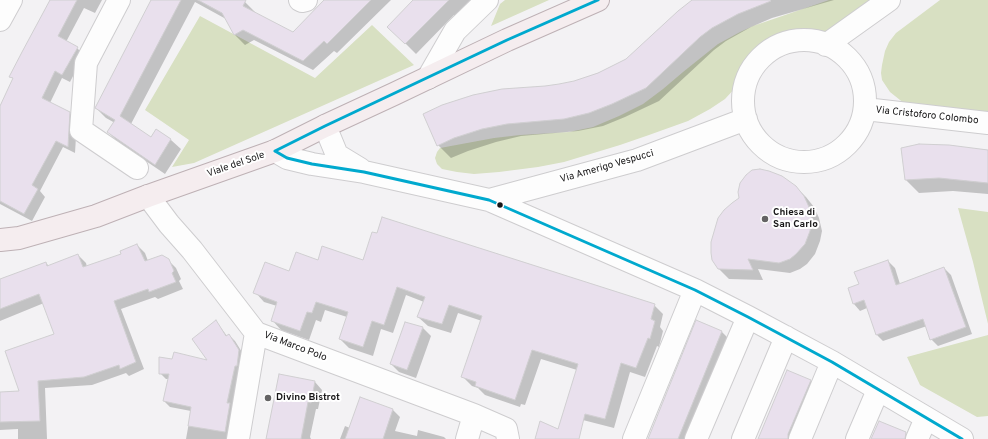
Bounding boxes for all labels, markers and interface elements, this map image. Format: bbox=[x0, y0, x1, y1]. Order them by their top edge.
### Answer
street label: Via Cristoforo Colombo bbox=[875, 105, 979, 127]
street label: Via Amerigo Vespucci bbox=[559, 148, 655, 186]
street label: Viale del Sole bbox=[206, 150, 266, 180]
unlabelled marker bbox=[495, 200, 505, 210]
place label: Chiesa di San Carlo bbox=[773, 207, 818, 230]
marker: Chiesa di San Carlo bbox=[760, 214, 770, 224]
street label: Via Marco Polo bbox=[262, 329, 328, 365]
place label: Divino Bistrot bbox=[276, 392, 340, 404]
marker: Divino Bistrot bbox=[263, 393, 273, 403]

